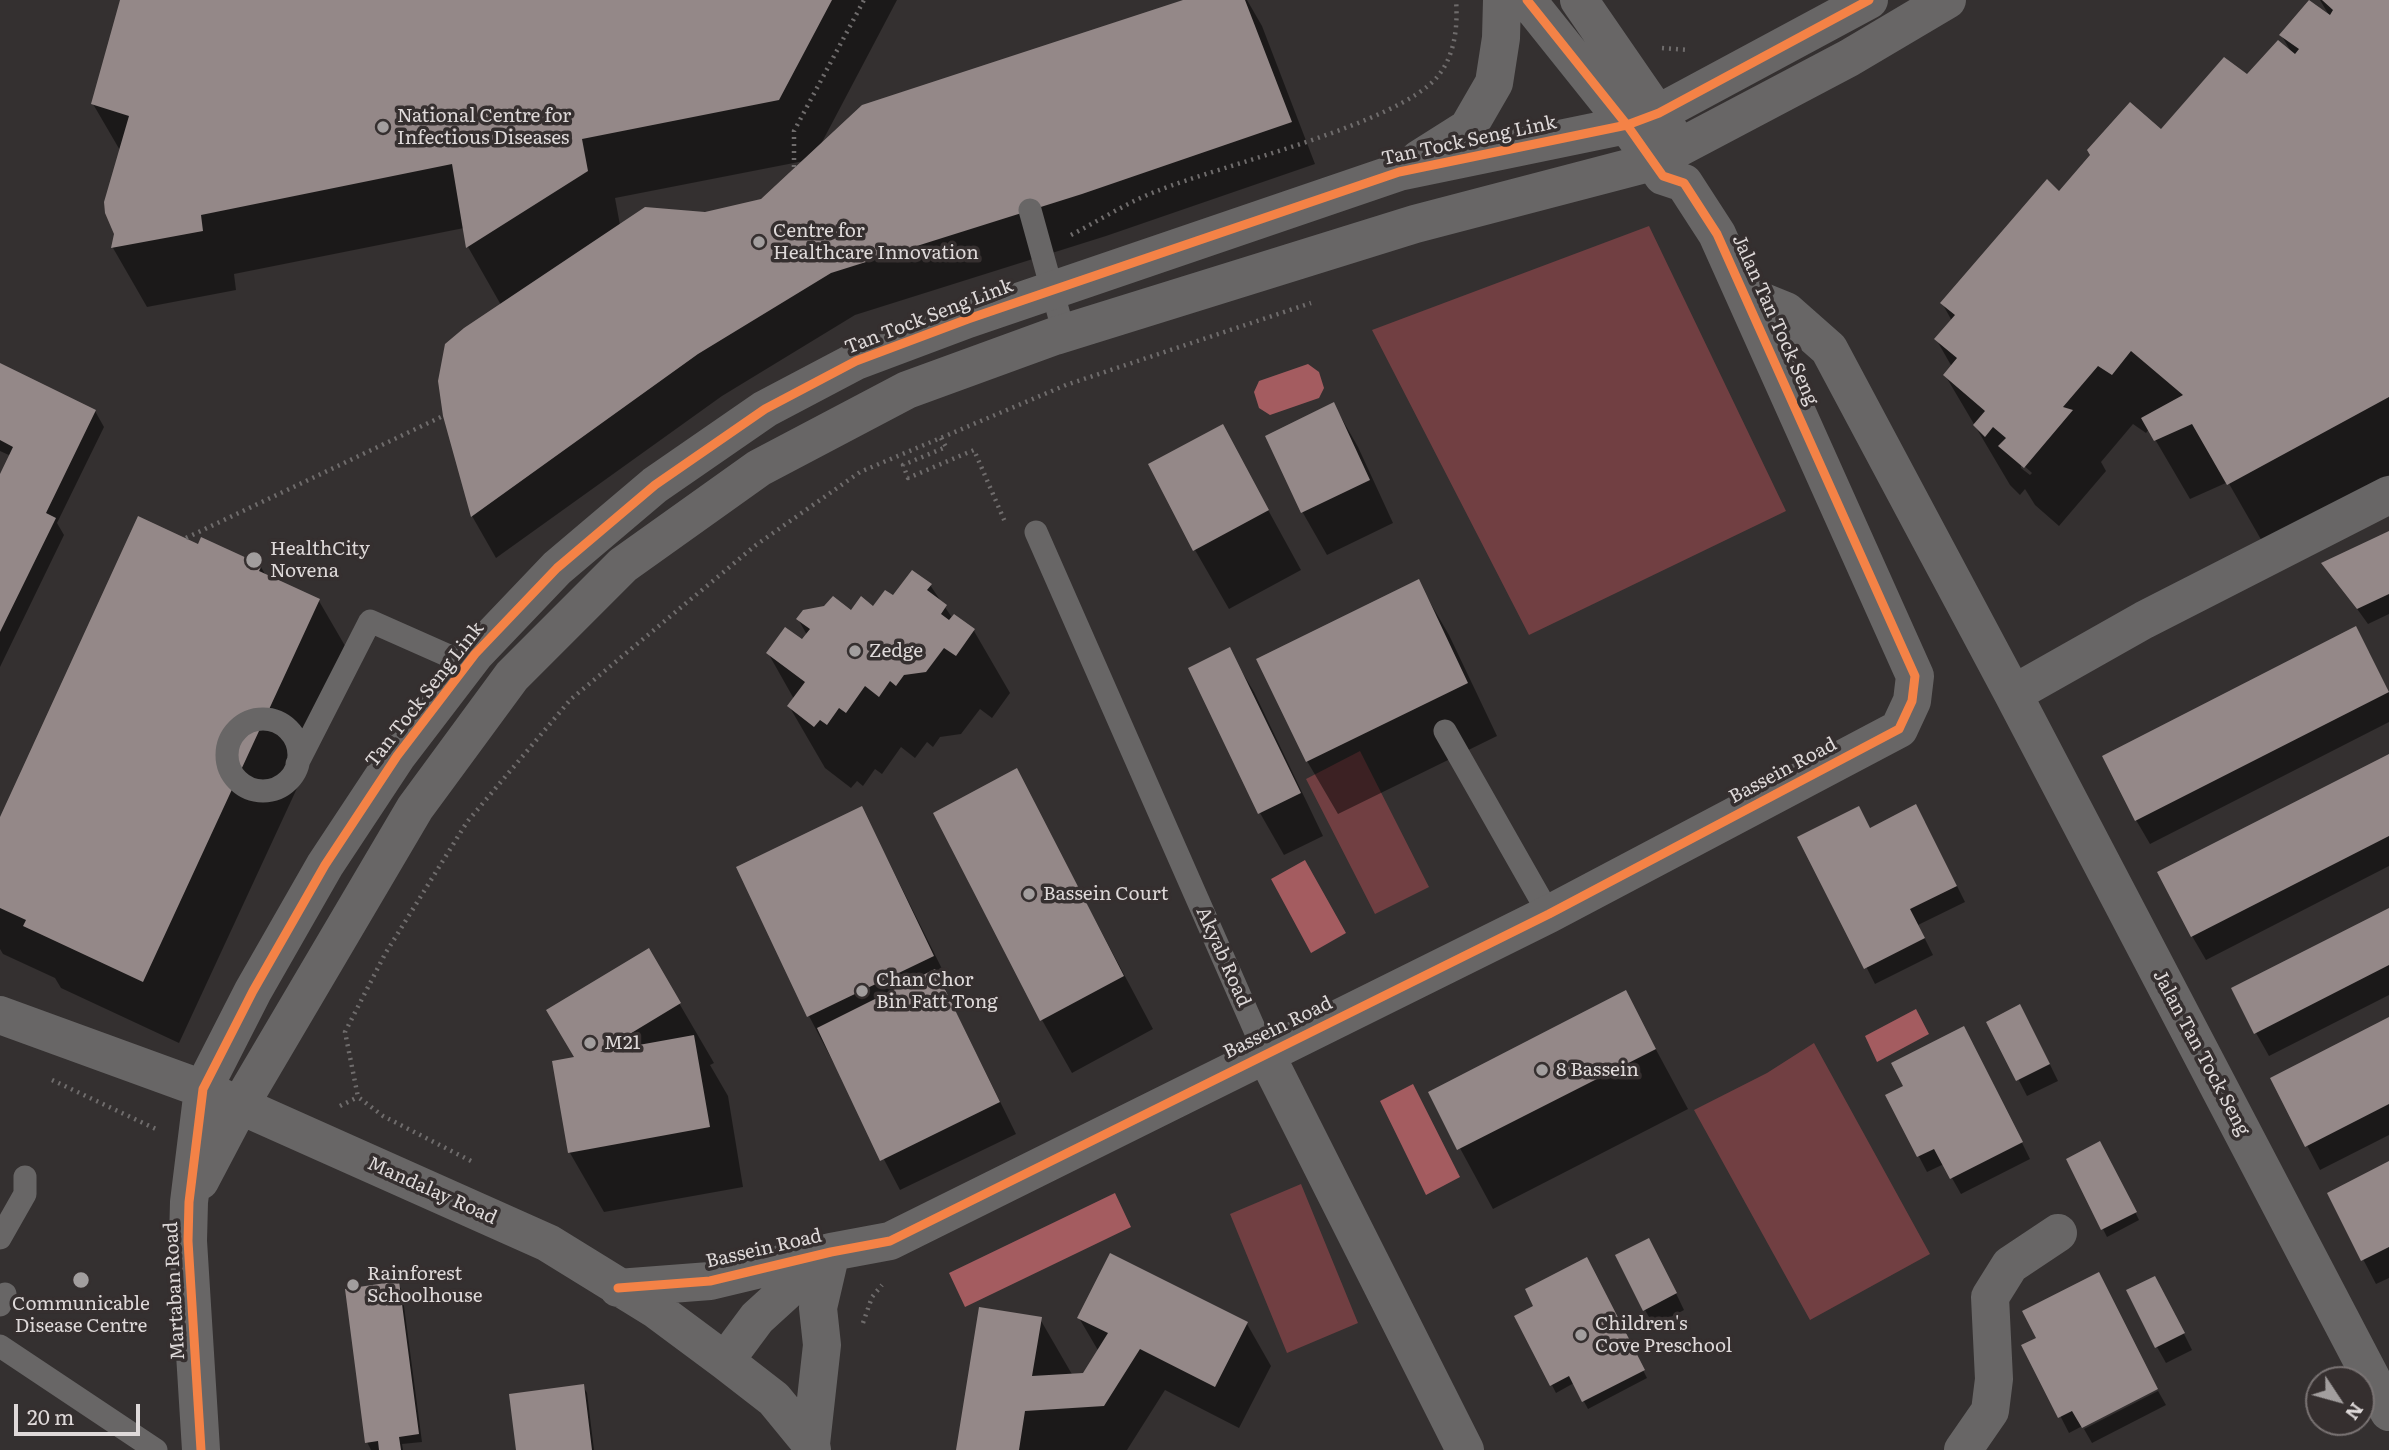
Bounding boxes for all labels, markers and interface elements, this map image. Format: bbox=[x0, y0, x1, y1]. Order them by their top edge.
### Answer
place label: National Centre for Infectious Diseases bbox=[397, 105, 571, 149]
street label: Tan Tock Seng Link bbox=[1379, 111, 1559, 171]
marker: National Centre for Infectious Diseases bbox=[375, 119, 391, 135]
place label: Centre for Healthcare Innovation bbox=[773, 220, 979, 264]
street label: Jalan Tan Tock Seng bbox=[1727, 231, 1823, 409]
marker: Centre for Healthcare Innovation bbox=[751, 234, 767, 250]
street label: Tan Tock Seng Link bbox=[842, 274, 1016, 360]
place label: HealthCity Novena bbox=[270, 538, 370, 582]
marker: HealthCity Novena bbox=[244, 550, 264, 570]
street label: Tan Tock Seng Link bbox=[361, 618, 489, 772]
place label: Zedge bbox=[869, 640, 923, 662]
marker: Zedge bbox=[847, 643, 863, 659]
street label: Bassein Road bbox=[1725, 733, 1841, 809]
place label: Bassein Court bbox=[1043, 883, 1168, 905]
marker: Bassein Court bbox=[1021, 886, 1037, 902]
street label: Akyab Road bbox=[1191, 903, 1255, 1011]
street label: Jalan Tan Tock Seng bbox=[2148, 966, 2254, 1140]
place label: Chan Chor Bin Fatt Tong bbox=[876, 969, 998, 1013]
marker: Chan Chor Bin Fatt Tong bbox=[854, 983, 870, 999]
street label: Bassein Road bbox=[1220, 992, 1336, 1064]
place label: M21 bbox=[604, 1032, 640, 1054]
marker: M21 bbox=[582, 1035, 598, 1051]
place label: 8 Bassein bbox=[1556, 1059, 1639, 1081]
marker: 8 Bassein bbox=[1534, 1062, 1550, 1078]
street label: Mandalay Road bbox=[364, 1152, 500, 1230]
street label: Martaban Road bbox=[160, 1221, 190, 1361]
street label: Bassein Road bbox=[704, 1225, 824, 1273]
place label: Rainforest Schoolhouse bbox=[367, 1263, 483, 1307]
marker: Communicable Disease Centre bbox=[71, 1270, 91, 1290]
marker: Rainforest Schoolhouse bbox=[345, 1277, 361, 1293]
place label: Communicable Disease Centre bbox=[12, 1293, 150, 1337]
place label: Children's Cove Preschool bbox=[1595, 1313, 1732, 1357]
marker: Children's Cove Preschool bbox=[1573, 1327, 1589, 1343]
north arrow bbox=[2305, 1366, 2375, 1436]
scale bar bbox=[18, 1390, 144, 1434]
text: N bbox=[2339, 1397, 2371, 1427]
text: 20 m bbox=[27, 1400, 74, 1431]

